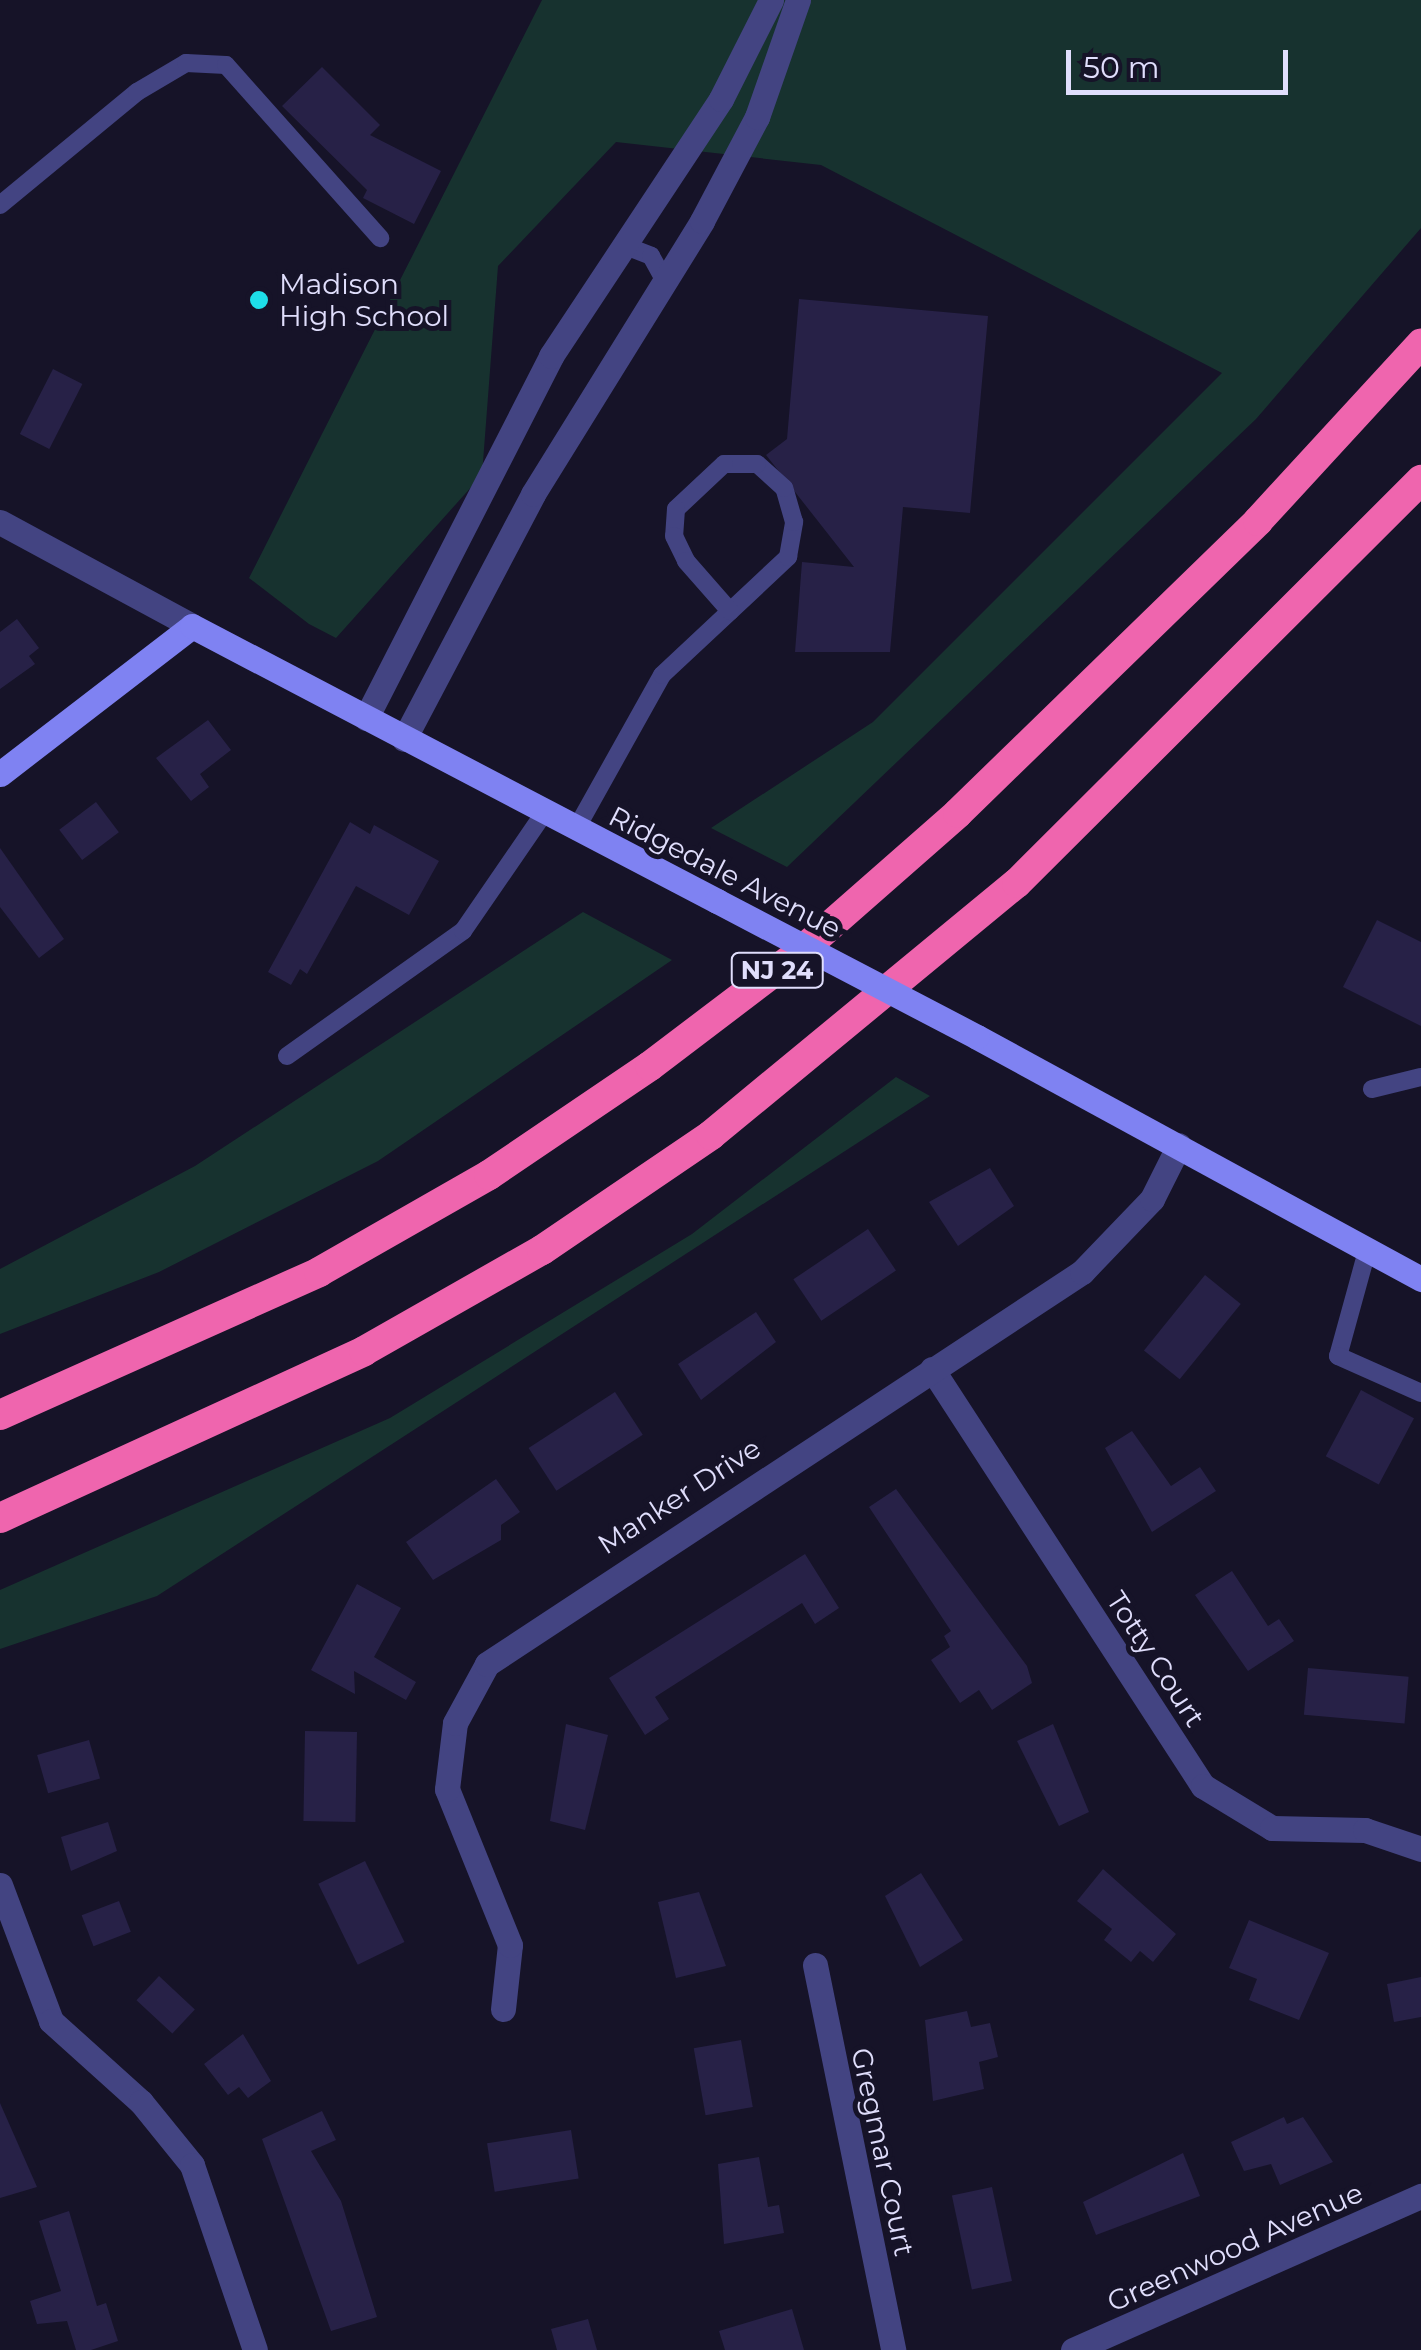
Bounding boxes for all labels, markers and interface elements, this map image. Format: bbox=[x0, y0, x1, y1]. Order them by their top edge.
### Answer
scale bar bbox=[1071, 30, 1294, 92]
text: 50 m bbox=[1083, 49, 1160, 86]
place label: Madison High School bbox=[279, 267, 449, 333]
marker: Madison High School bbox=[248, 289, 270, 311]
street label: Ridgedale Avenue bbox=[603, 799, 847, 945]
road number: NJ 24 bbox=[730, 950, 824, 990]
street label: Manker Drive bbox=[591, 1431, 767, 1561]
street label: Totty Court bbox=[1100, 1585, 1212, 1733]
street label: Gregmar Court bbox=[845, 2045, 921, 2259]
street label: Greenwood Avenue bbox=[1102, 2175, 1368, 2319]

